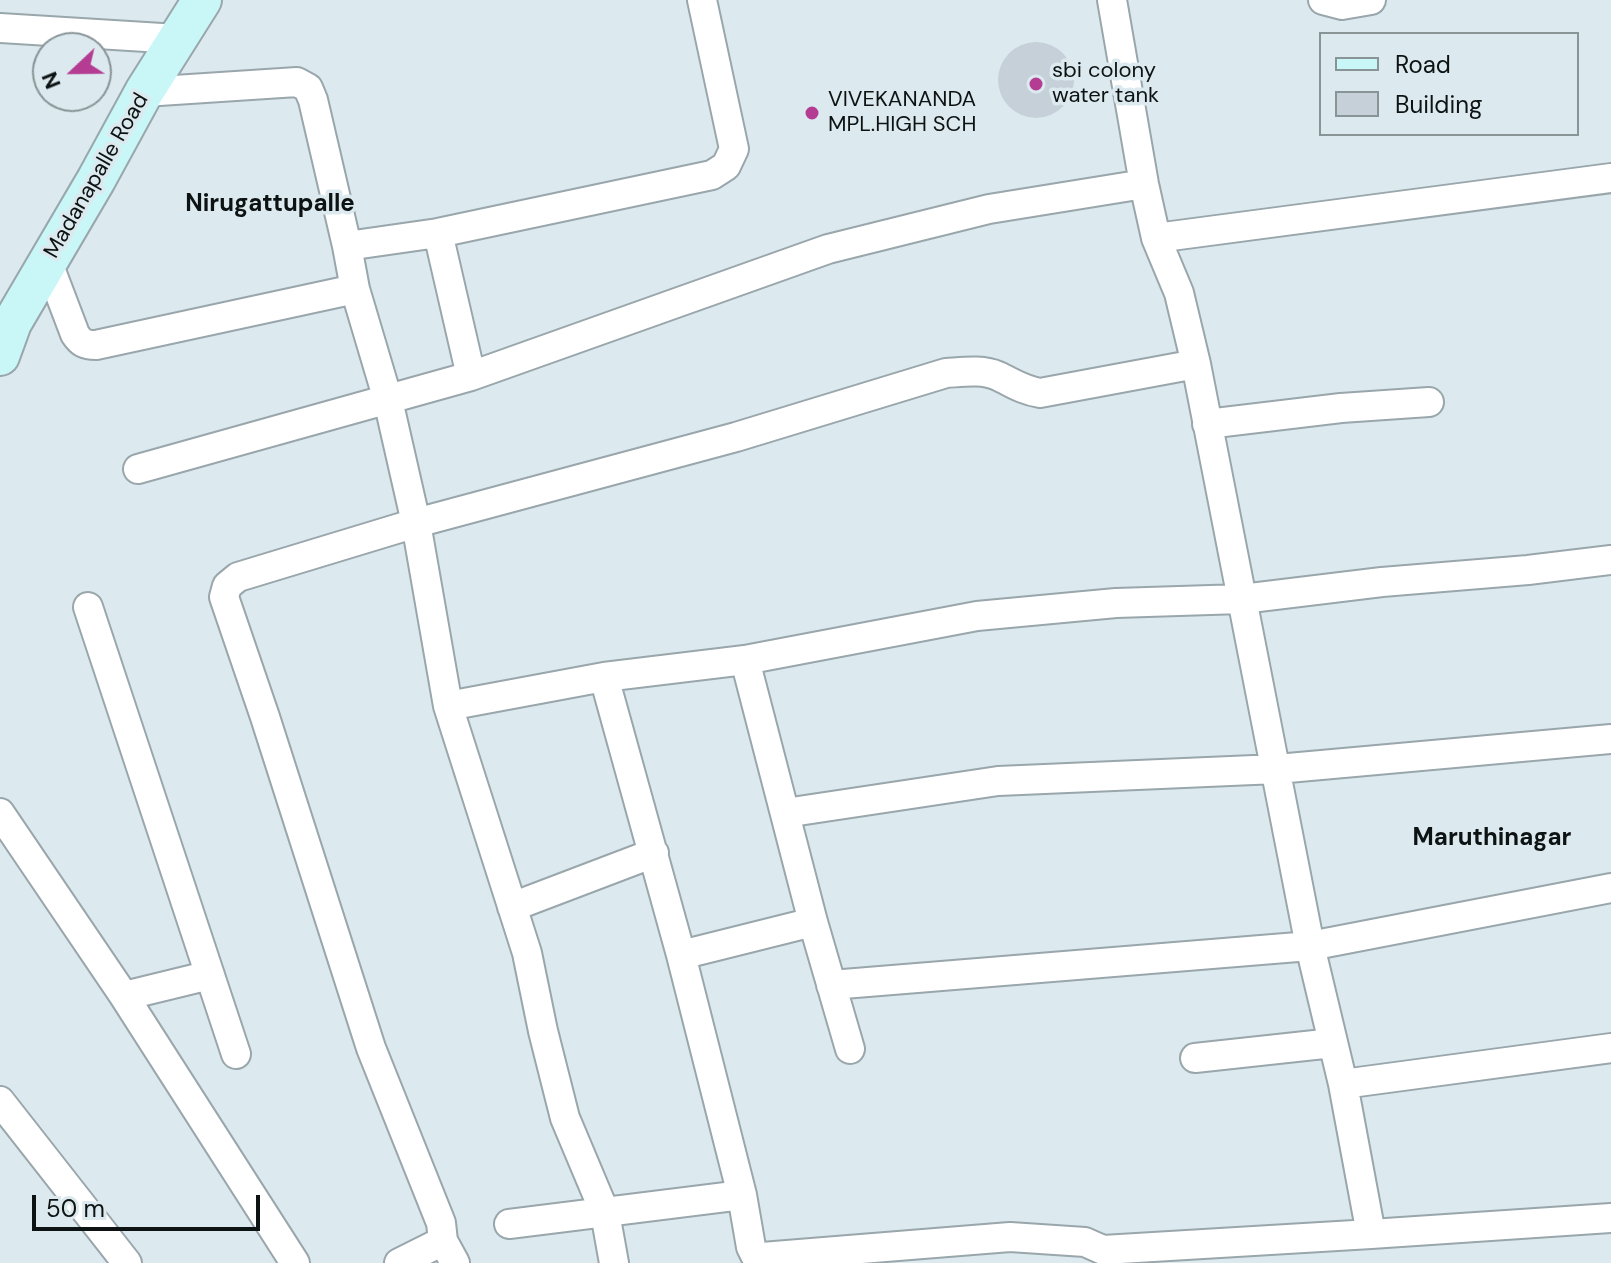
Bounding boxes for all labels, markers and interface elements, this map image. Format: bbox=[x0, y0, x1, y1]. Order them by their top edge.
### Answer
north arrow bbox=[32, 32, 112, 112]
legend bbox=[1319, 32, 1579, 136]
text: Road bbox=[1395, 49, 1451, 80]
place label: sbi colony water tank bbox=[1052, 58, 1159, 110]
text: N bbox=[35, 68, 68, 93]
marker: sbi colony water tank bbox=[1027, 75, 1045, 93]
place label: VIVEKANANDA MPL.HIGH SCH bbox=[828, 87, 976, 138]
street label: Madanapalle Road bbox=[39, 89, 155, 263]
text: Building bbox=[1395, 89, 1482, 120]
marker: VIVEKANANDA MPL.HIGH SCH bbox=[803, 104, 821, 122]
district label: Nirugattupalle bbox=[185, 191, 355, 219]
district label: Maruthinagar bbox=[1413, 825, 1571, 853]
scale bar bbox=[36, 1179, 264, 1229]
text: 50 m bbox=[46, 1193, 105, 1224]

